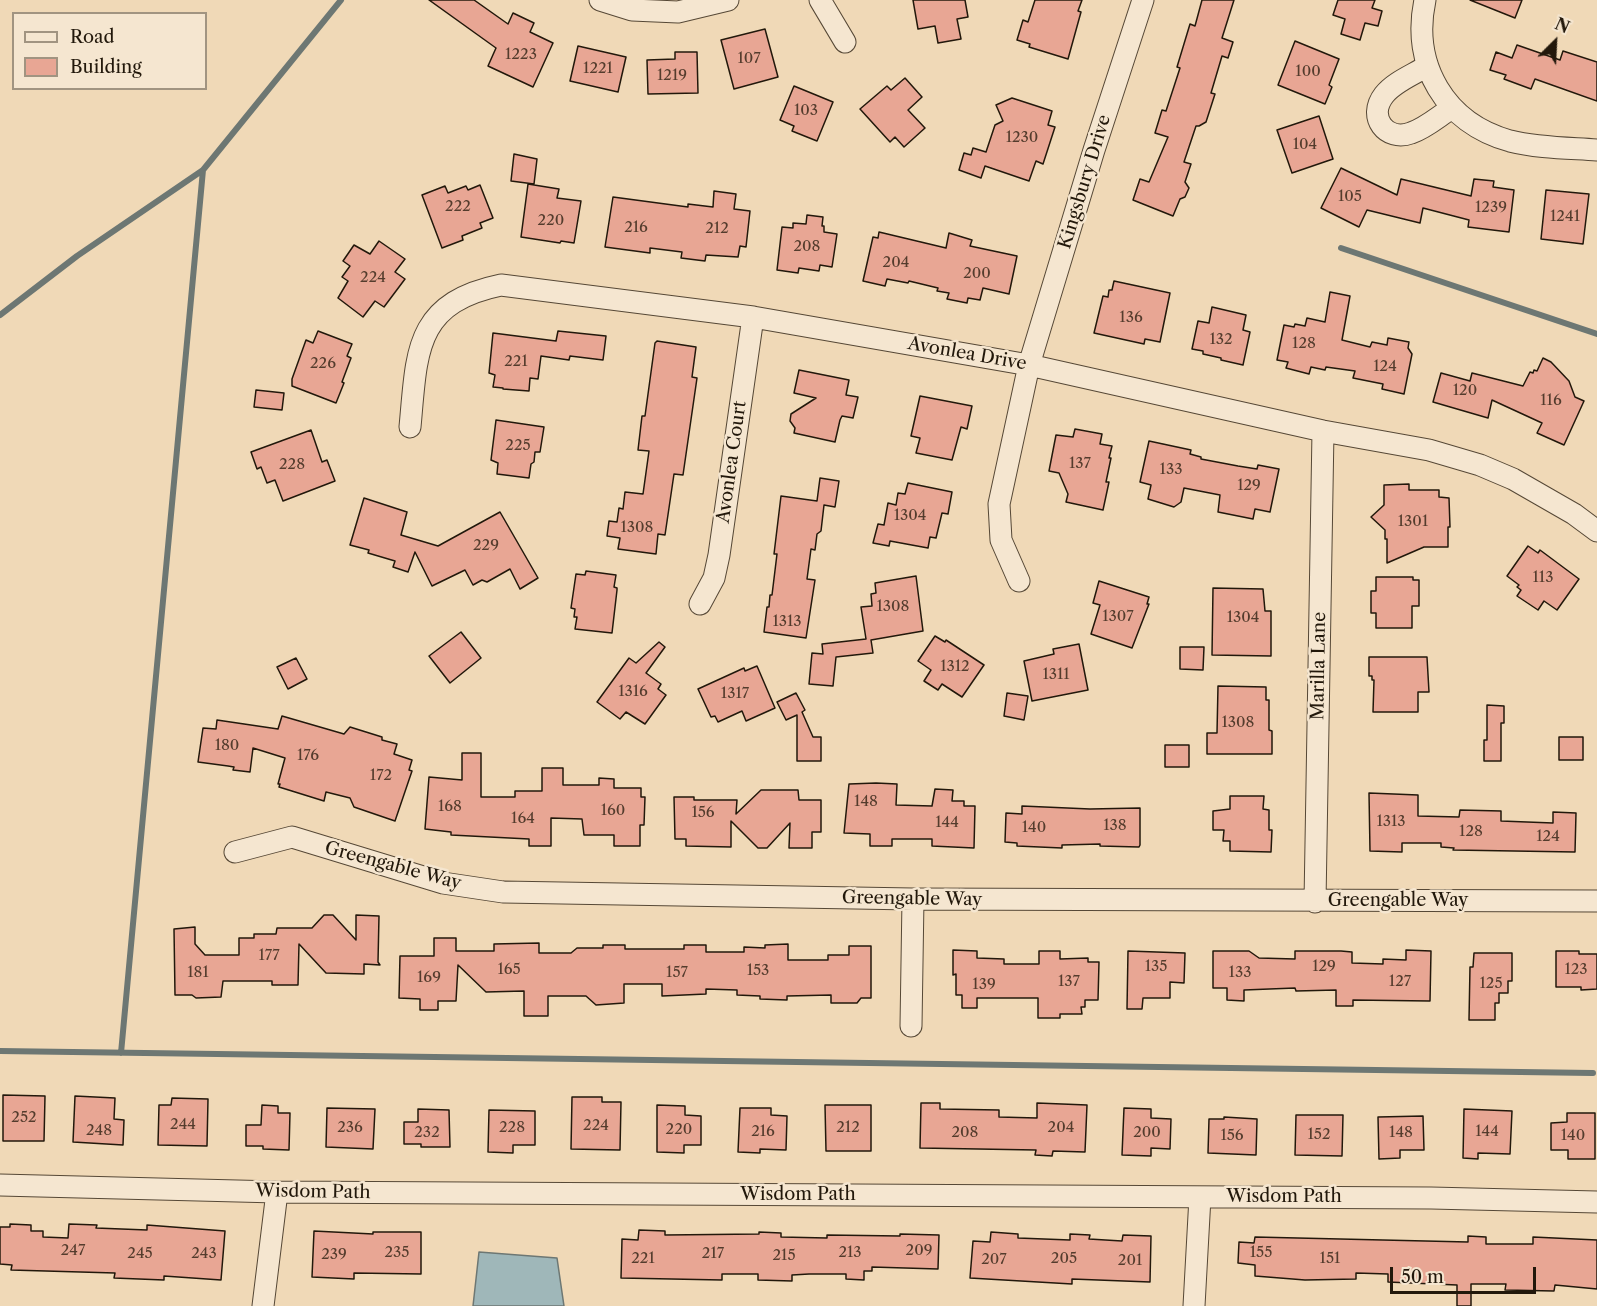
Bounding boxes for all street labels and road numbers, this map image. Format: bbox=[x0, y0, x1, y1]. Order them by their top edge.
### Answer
street label: Kingsbury Drive bbox=[1054, 112, 1116, 252]
street label: Avonlea Drive bbox=[906, 333, 1028, 375]
street label: Avonlea Court bbox=[713, 399, 751, 525]
street label: Marilla Lane bbox=[1307, 612, 1331, 720]
street label: Greengable Way bbox=[322, 837, 464, 895]
street label: Greengable Way bbox=[842, 887, 982, 911]
street label: Greengable Way bbox=[1328, 890, 1468, 912]
street label: Wisdom Path bbox=[255, 1180, 371, 1204]
street label: Wisdom Path bbox=[740, 1184, 856, 1206]
street label: Wisdom Path bbox=[1226, 1186, 1342, 1208]

